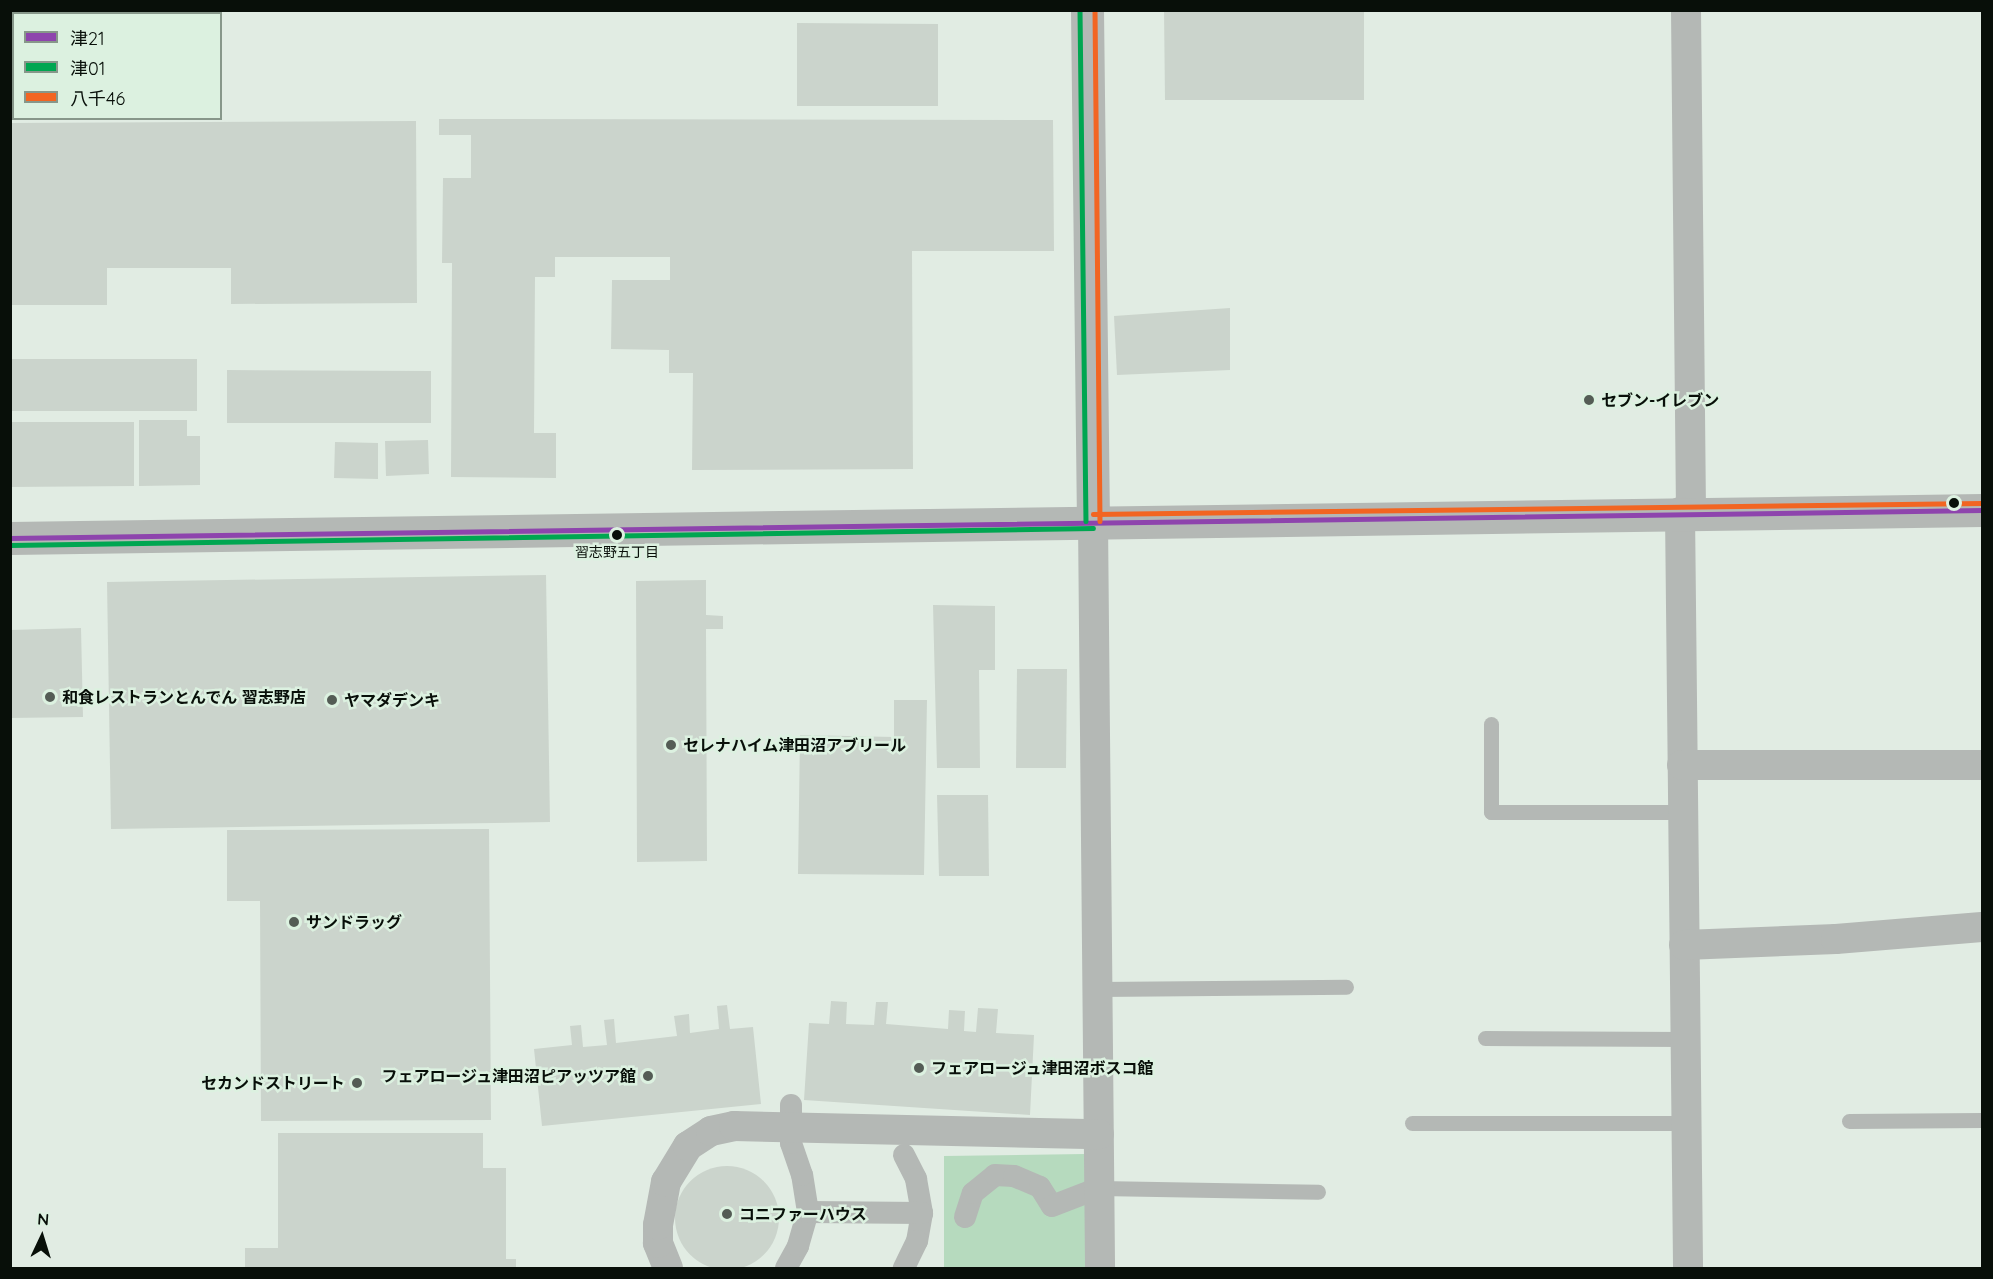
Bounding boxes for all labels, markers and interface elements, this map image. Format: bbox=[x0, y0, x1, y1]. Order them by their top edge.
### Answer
legend bbox=[12, 12, 222, 120]
text: 津21 bbox=[70, 27, 105, 50]
text: 津01 bbox=[70, 57, 105, 80]
text: 八千46 bbox=[70, 87, 125, 110]
place label: セブン-イレブン bbox=[1601, 390, 1719, 410]
marker: セブン-イレブン bbox=[1582, 393, 1596, 407]
unlabelled marker bbox=[1948, 497, 1960, 509]
marker: 習志野五丁目 bbox=[611, 529, 623, 541]
place label: 習志野五丁目 bbox=[575, 544, 659, 560]
place label: 和食レストランとんでん 習志野店 bbox=[62, 687, 306, 707]
marker: 和食レストランとんでん 習志野店 bbox=[43, 690, 57, 704]
place label: ヤマダデンキ bbox=[344, 690, 440, 710]
marker: ヤマダデンキ bbox=[325, 693, 339, 707]
place label: セレナハイム津田沼アブリール bbox=[683, 735, 907, 755]
marker: セレナハイム津田沼アブリール bbox=[664, 738, 678, 752]
place label: サンドラッグ bbox=[306, 912, 402, 932]
marker: サンドラッグ bbox=[287, 915, 301, 929]
place label: フェアロージュ津田沼ボスコ館 bbox=[931, 1058, 1155, 1078]
marker: フェアロージュ津田沼ボスコ館 bbox=[912, 1061, 926, 1075]
place label: フェアロージュ津田沼ピアッツア館 bbox=[380, 1066, 636, 1086]
marker: フェアロージュ津田沼ピアッツア館 bbox=[641, 1069, 655, 1083]
place label: セカンドストリート bbox=[201, 1073, 345, 1093]
marker: セカンドストリート bbox=[350, 1076, 364, 1090]
place label: コニファーハウス bbox=[739, 1204, 867, 1224]
north arrow bbox=[12, 1207, 72, 1267]
marker: コニファーハウス bbox=[720, 1207, 734, 1221]
text: N bbox=[37, 1209, 50, 1229]

